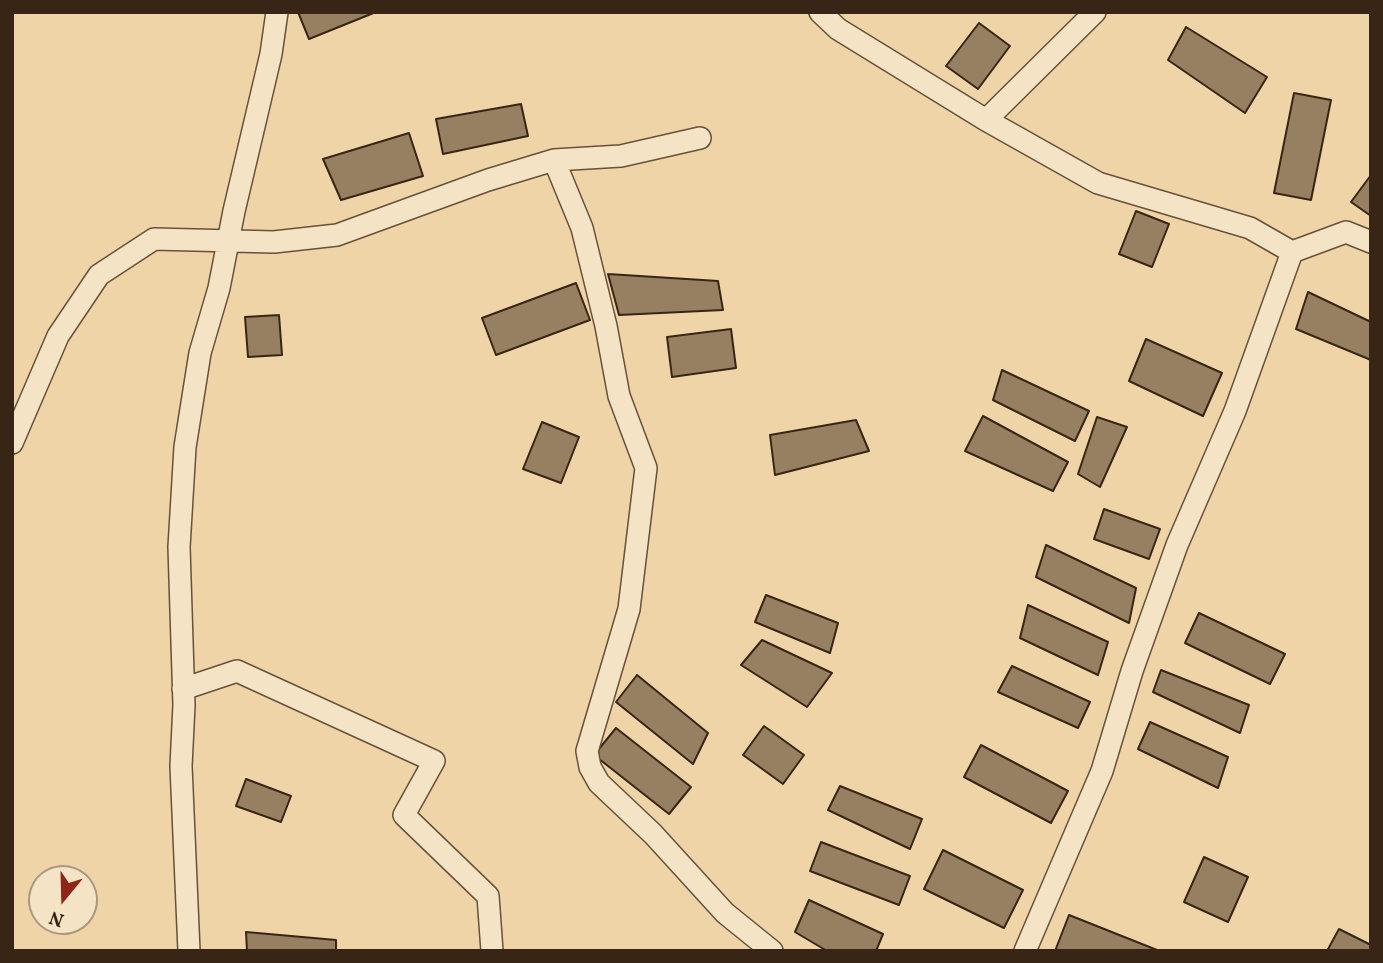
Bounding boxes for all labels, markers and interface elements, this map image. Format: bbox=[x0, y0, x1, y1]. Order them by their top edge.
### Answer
north arrow bbox=[28, 865, 98, 935]
text: N bbox=[46, 903, 68, 933]

